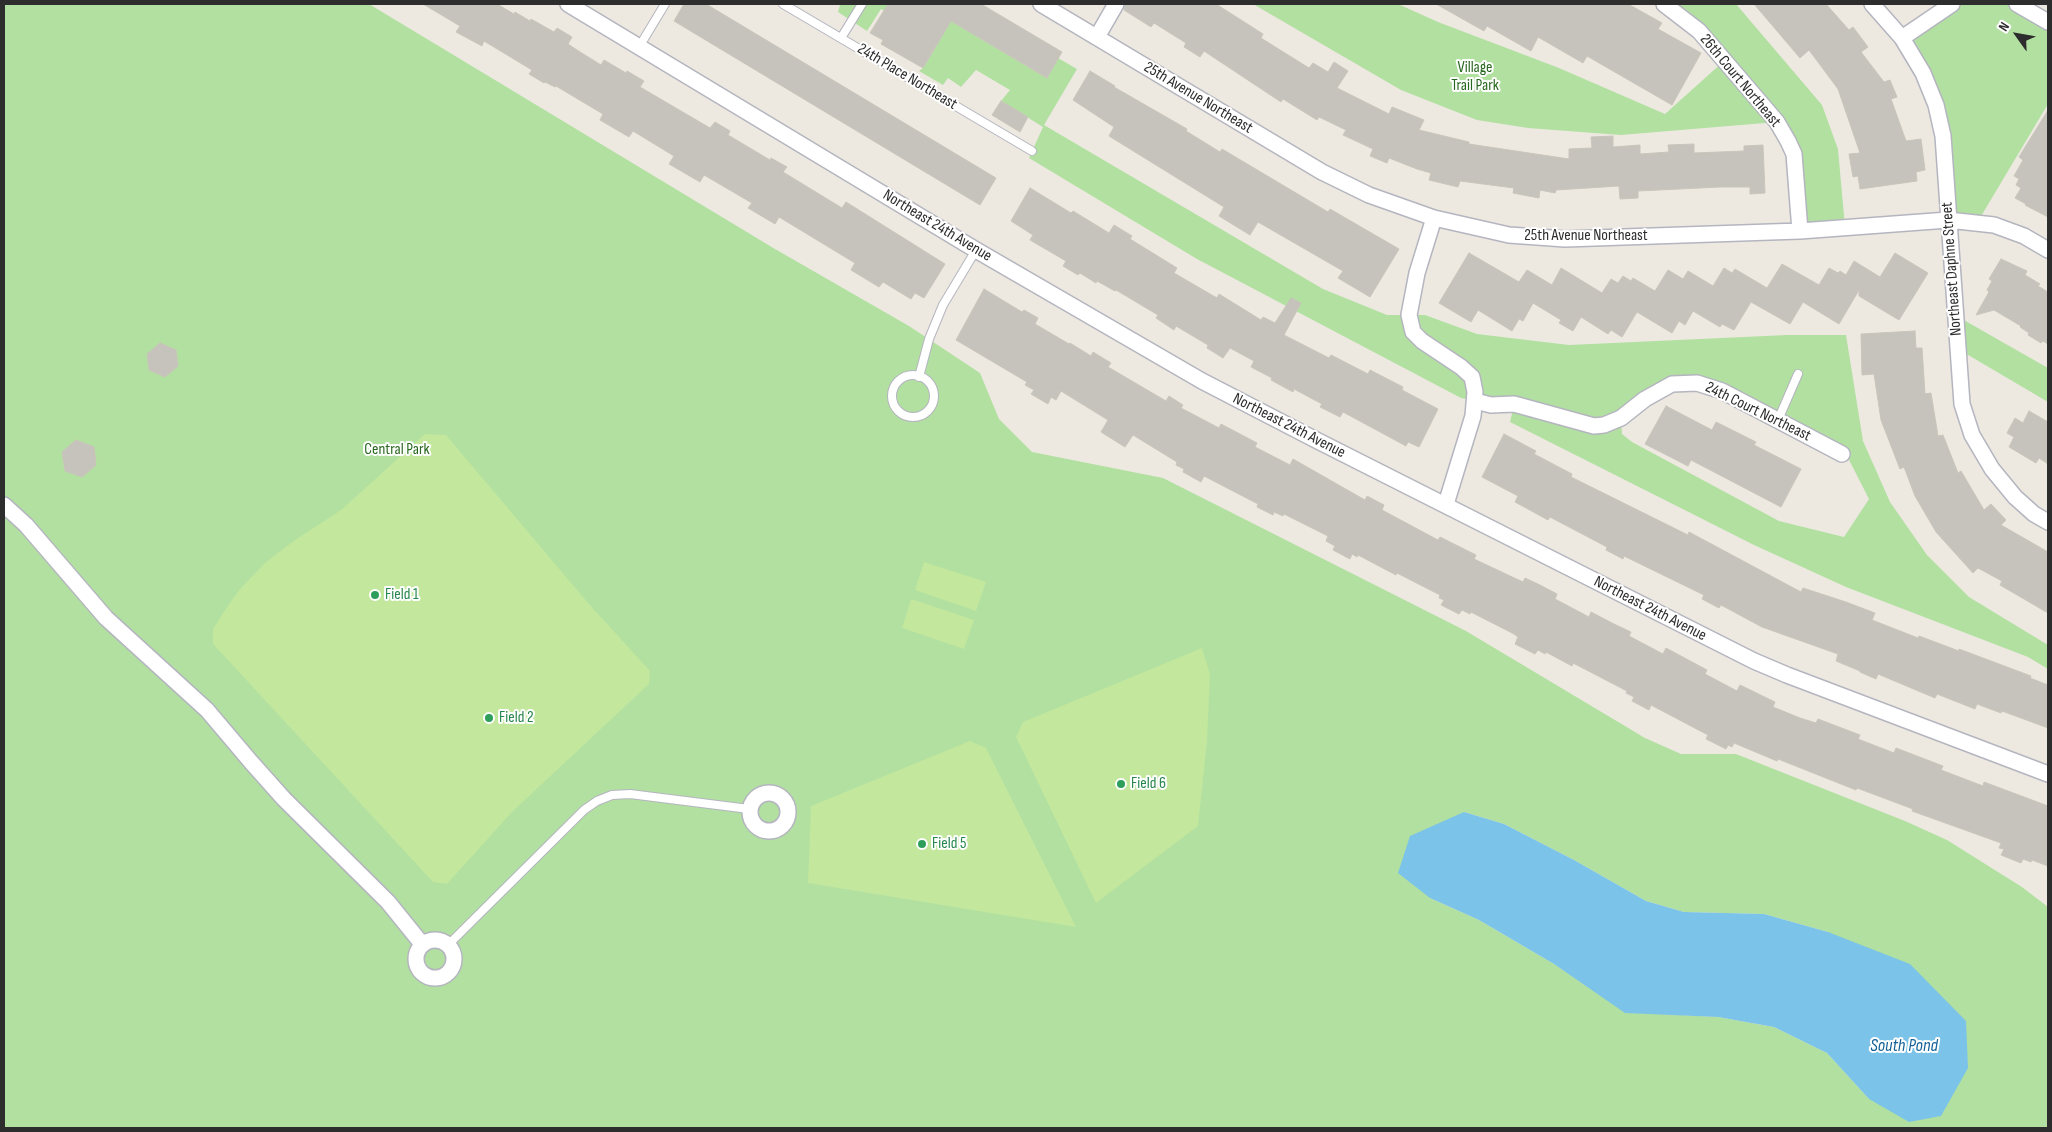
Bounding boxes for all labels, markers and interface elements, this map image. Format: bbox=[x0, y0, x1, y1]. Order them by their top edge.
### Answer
north arrow bbox=[1992, 10, 2042, 60]
text: N bbox=[1995, 19, 2013, 34]
street label: 26th Court Northeast bbox=[1696, 31, 1784, 131]
street label: 24th Place Northeast bbox=[854, 40, 960, 114]
street label: 25th Avenue Northeast bbox=[1140, 58, 1256, 138]
park label: Village Trail Park bbox=[1451, 58, 1499, 96]
street label: Northeast 24th Avenue bbox=[879, 186, 995, 266]
street label: Northeast Daphne Street bbox=[1938, 201, 1966, 337]
street label: 25th Avenue Northeast bbox=[1524, 226, 1648, 246]
street label: 24th Court Northeast bbox=[1702, 378, 1814, 446]
street label: Northeast 24th Avenue bbox=[1230, 389, 1348, 463]
park label: Central Park bbox=[364, 440, 430, 460]
street label: Northeast 24th Avenue bbox=[1591, 572, 1709, 646]
place label: Field 1 bbox=[385, 585, 419, 605]
marker: Field 1 bbox=[369, 589, 381, 601]
place label: Field 2 bbox=[499, 708, 533, 728]
marker: Field 2 bbox=[483, 712, 495, 724]
place label: Field 6 bbox=[1131, 774, 1166, 794]
marker: Field 6 bbox=[1115, 778, 1127, 790]
place label: Field 5 bbox=[932, 834, 966, 854]
marker: Field 5 bbox=[916, 838, 928, 850]
water label: South Pond bbox=[1870, 1035, 1938, 1057]

